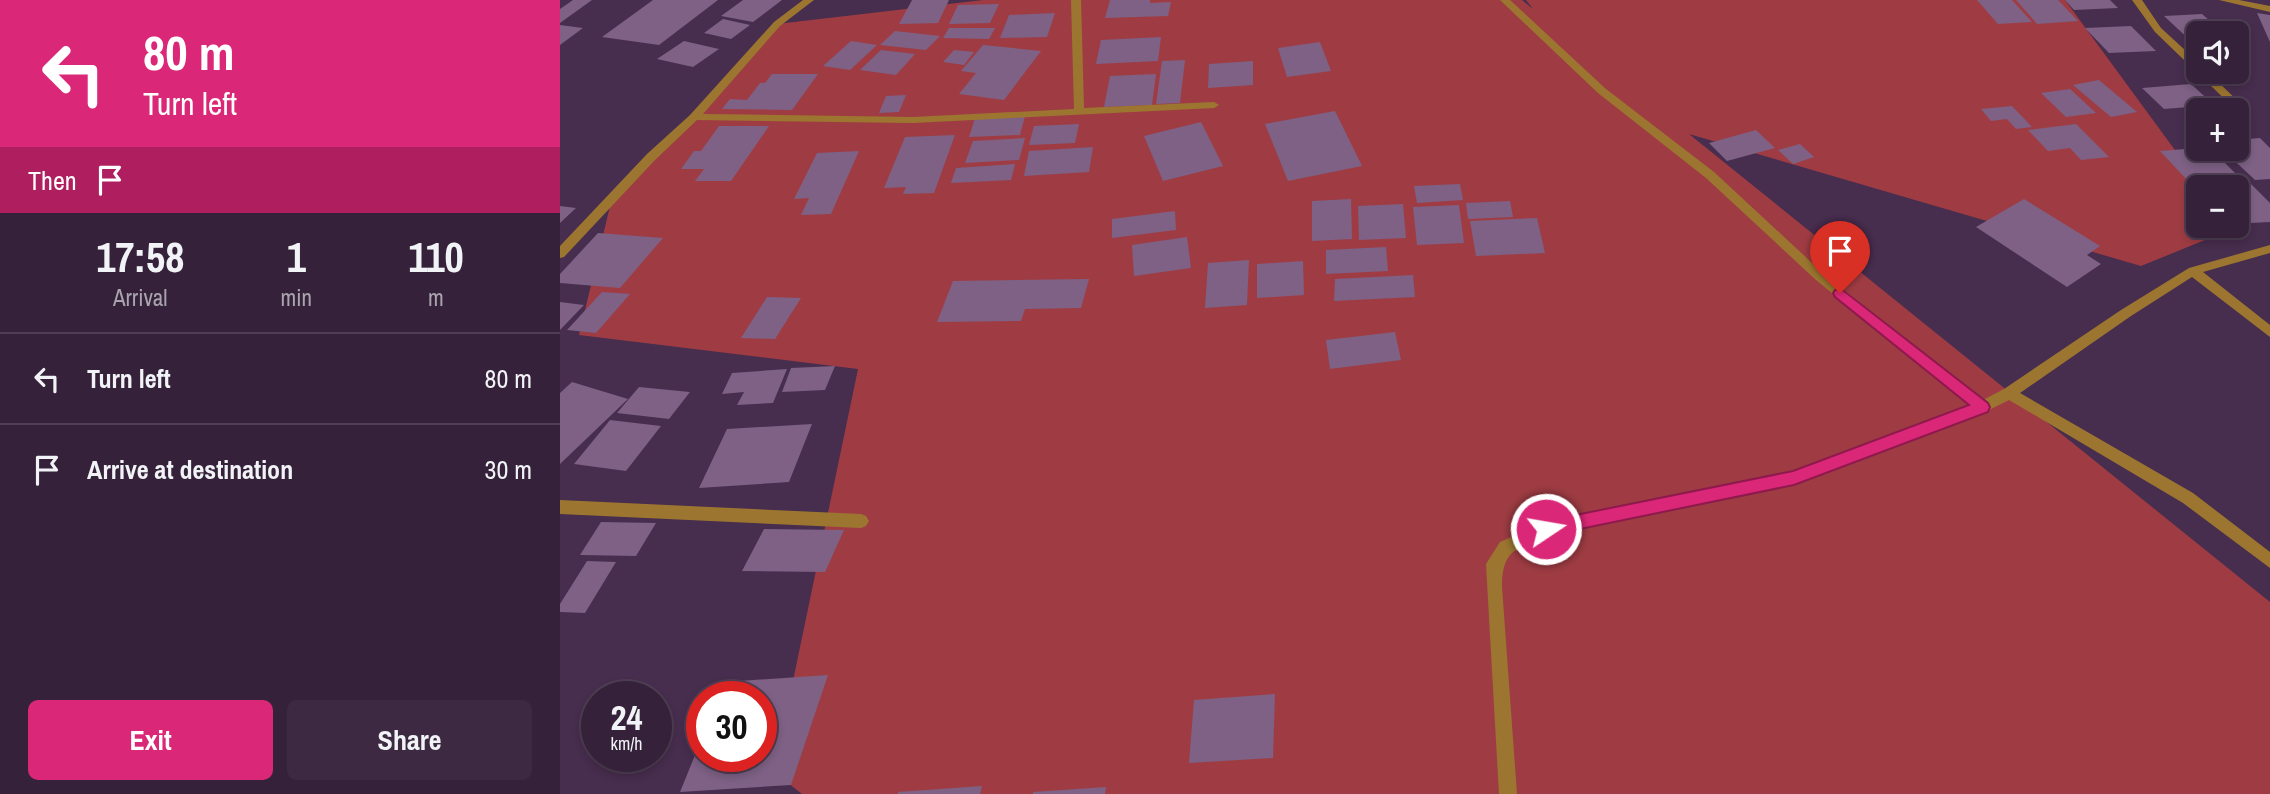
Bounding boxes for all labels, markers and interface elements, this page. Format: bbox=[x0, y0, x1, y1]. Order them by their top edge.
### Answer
text: 80 m bbox=[143, 19, 235, 85]
map controls bbox=[2186, 21, 2249, 238]
button: sound bbox=[2186, 21, 2249, 84]
icon: left bbox=[28, 28, 119, 119]
text: Turn left bbox=[143, 82, 237, 125]
button: + bbox=[2186, 98, 2249, 161]
icon: arrive bbox=[91, 161, 129, 199]
text: Then bbox=[28, 163, 77, 198]
button: − bbox=[2186, 175, 2249, 238]
pin bbox=[1810, 221, 1870, 293]
text: 17:58 bbox=[96, 229, 184, 285]
text: 1 bbox=[287, 229, 306, 285]
text: 110 bbox=[408, 229, 464, 285]
icon: arrive bbox=[1821, 232, 1859, 270]
text: Arrival bbox=[113, 282, 168, 313]
text: min bbox=[281, 282, 312, 313]
text: m bbox=[428, 282, 444, 313]
icon: left bbox=[28, 360, 66, 398]
text: Turn left bbox=[87, 361, 171, 396]
text: 80 m bbox=[485, 361, 532, 396]
icon: arrive bbox=[28, 451, 66, 489]
text: Arrive at destination bbox=[87, 452, 293, 487]
text: 30 m bbox=[485, 452, 532, 487]
position arrow bbox=[1509, 492, 1583, 566]
speed limit sign: 30 bbox=[686, 681, 777, 772]
text: 24 bbox=[611, 694, 642, 741]
button: Exit bbox=[28, 700, 273, 780]
button: Share bbox=[287, 700, 532, 780]
text: km/h bbox=[611, 731, 643, 756]

